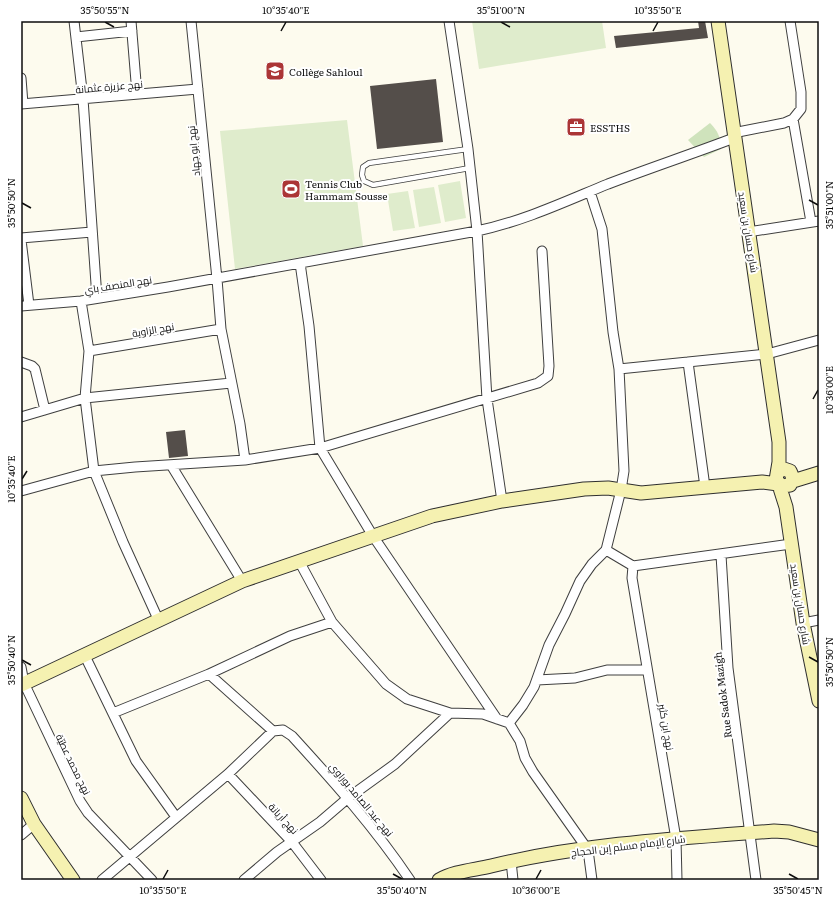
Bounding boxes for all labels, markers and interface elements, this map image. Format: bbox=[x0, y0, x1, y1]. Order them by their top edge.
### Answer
text: 35°50'55"N bbox=[80, 2, 130, 17]
text: 10°35'40"E bbox=[262, 2, 310, 17]
text: 35°51'00"N bbox=[477, 2, 525, 17]
text: 10°35'50"E bbox=[634, 2, 682, 17]
school or university icon: Collège Sahloul bbox=[264, 60, 286, 82]
place label: Collège Sahloul bbox=[289, 64, 363, 79]
street label: نهج عزيزة عثمانة bbox=[75, 76, 143, 96]
office icon: ESSTHS bbox=[565, 116, 587, 138]
place label: ESSTHS bbox=[590, 120, 630, 135]
street label: نهج ابو جهاد bbox=[183, 125, 203, 177]
place label: Tennis Club Hammam Sousse bbox=[305, 176, 387, 203]
text: 35°50'50"N bbox=[3, 178, 18, 228]
sports icon: Tennis Club Hammam Sousse bbox=[280, 178, 302, 200]
text: 35°51'00"N bbox=[821, 181, 836, 229]
street label: شارع حسان بن سعيد bbox=[735, 190, 763, 274]
street label: نهج المنصف باي bbox=[83, 271, 153, 298]
street label: نهج الزاوية bbox=[131, 318, 175, 340]
text: 10°36'00"E bbox=[821, 366, 836, 414]
text: 10°35'40"E bbox=[3, 455, 18, 503]
street label: شارع حسان بن سعيد bbox=[787, 562, 815, 646]
text: 35°50'40"N bbox=[3, 635, 18, 685]
text: 35°50'50"N bbox=[821, 637, 836, 687]
street label: Rue Sadok Mazigh bbox=[709, 651, 735, 739]
street label: نهج ابن كثير bbox=[655, 702, 678, 751]
street label: نهج محمد عطيّة bbox=[53, 731, 95, 797]
street label: نهج عبد الصامد بوراوي bbox=[326, 759, 398, 840]
street label: نهج أريانة bbox=[266, 799, 302, 837]
street label: شارع اﻹمام مسلم إبن الحجاج bbox=[570, 831, 686, 860]
text: 10°35'50"E bbox=[139, 882, 187, 897]
text: 35°50'40"N bbox=[377, 882, 427, 897]
text: 10°36'00"E bbox=[512, 882, 560, 897]
text: 35°50'45"N bbox=[773, 882, 823, 897]

